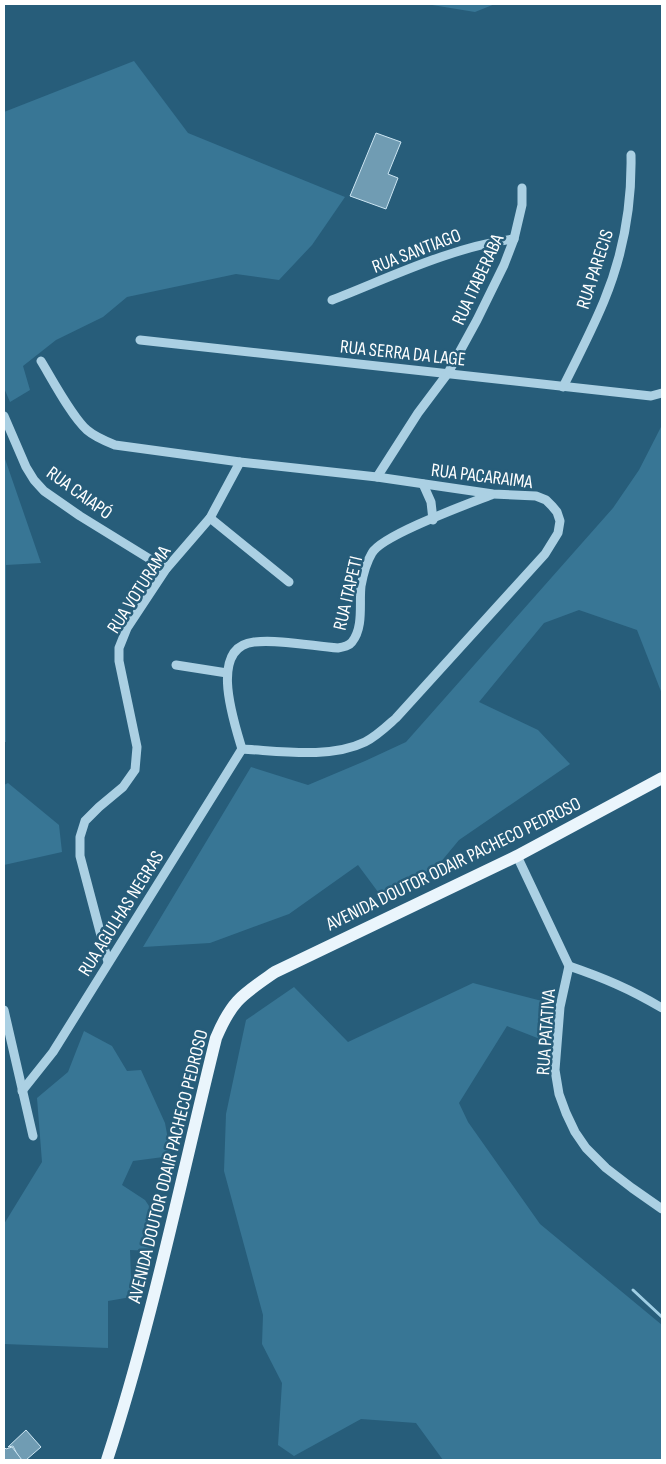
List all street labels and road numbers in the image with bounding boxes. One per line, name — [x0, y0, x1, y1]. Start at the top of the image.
street label: RUA SANTIAGO — [369, 224, 464, 279]
street label: RUA PARECIS — [572, 227, 619, 312]
street label: RUA ITABERABA — [447, 230, 510, 329]
street label: RUA SERRA DA LAGE — [339, 335, 467, 372]
street label: RUA PACARAIMA — [430, 459, 535, 494]
street label: RUA CAIAPÓ — [42, 462, 117, 525]
street label: RUA VOTURAMA — [102, 541, 177, 638]
street label: RUA ITAPETI — [329, 554, 368, 633]
street label: AVENIDA DOUTOR ODAIR PACHECO PEDROSO — [322, 792, 585, 937]
street label: RUA AGULHAS NEGRAS — [73, 847, 169, 981]
street label: RUA PATATIVA — [532, 988, 561, 1076]
street label: AVENIDA DOUTOR ODAIR PACHECO PEDROSO — [123, 1027, 214, 1306]

